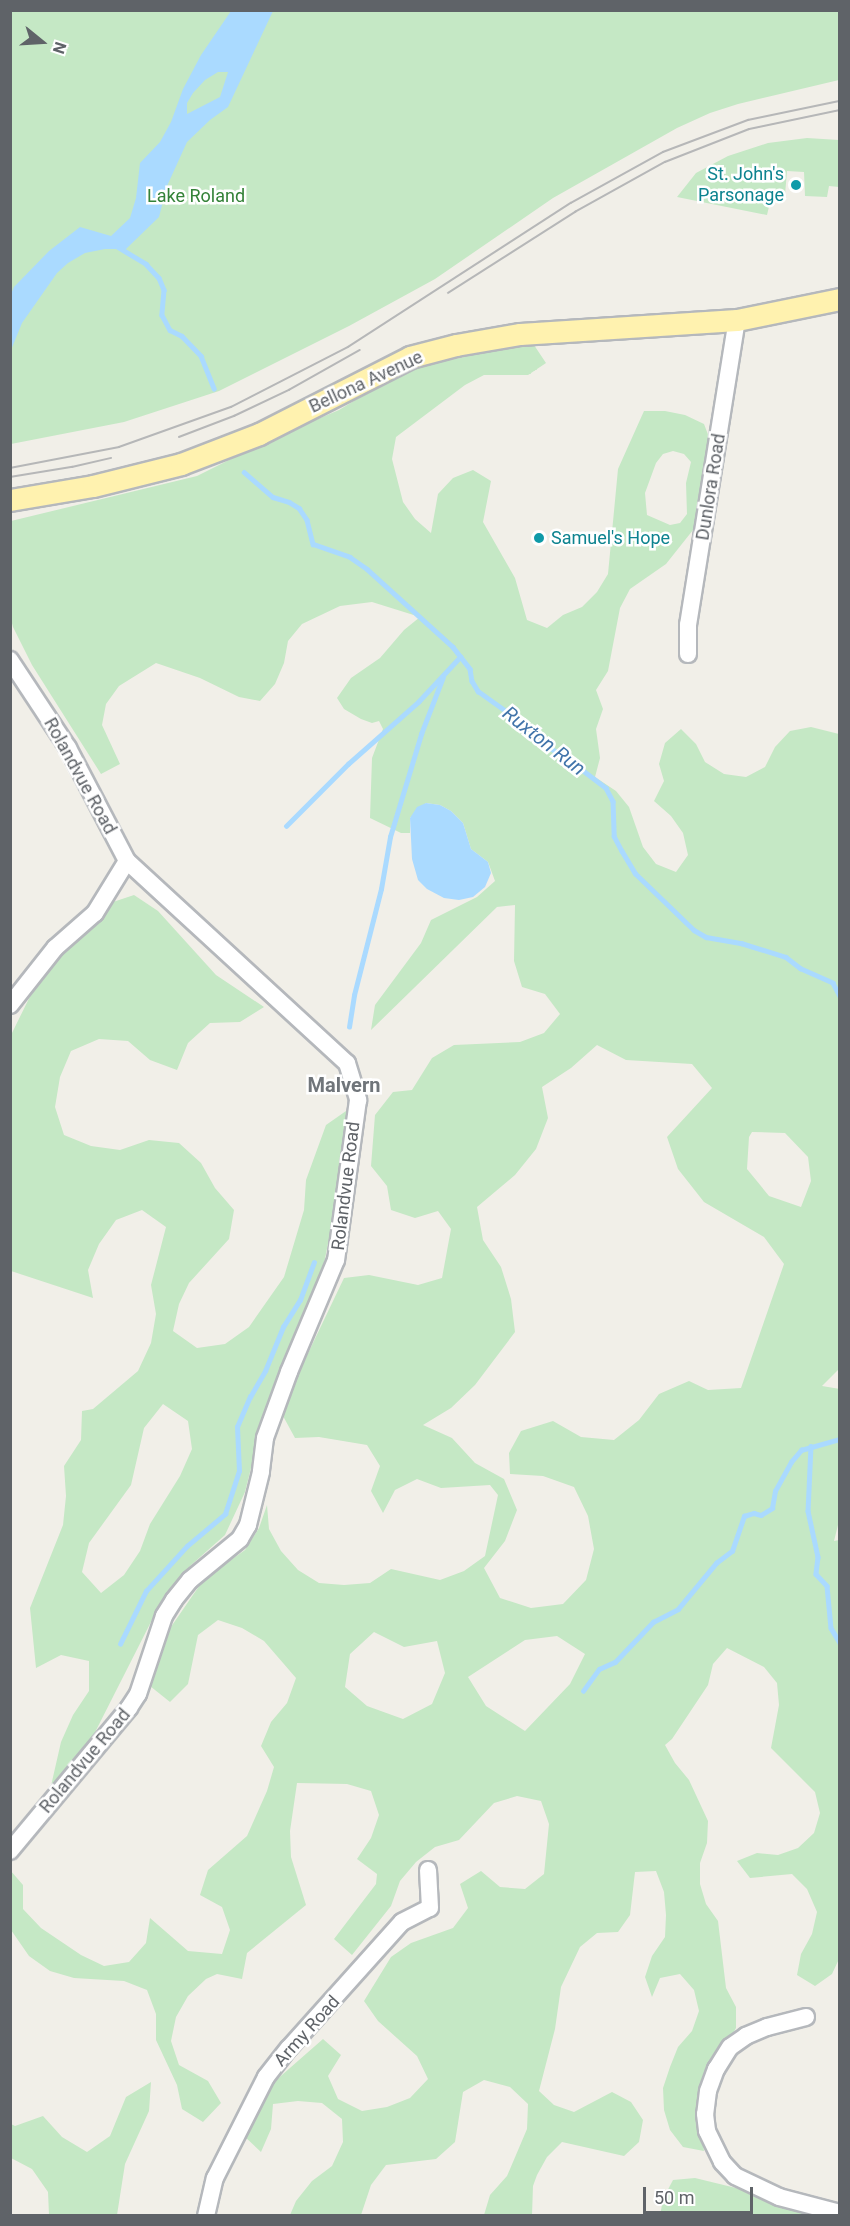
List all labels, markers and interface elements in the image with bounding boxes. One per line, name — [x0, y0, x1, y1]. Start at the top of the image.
north arrow — [12, 12, 72, 72]
text: N — [49, 39, 70, 56]
place label: St. John's Parsonage — [698, 164, 784, 207]
marker: St. John's Parsonage — [789, 178, 803, 192]
park label: Lake Roland — [147, 185, 245, 207]
street label: Bellona Avenue — [306, 346, 426, 418]
street label: Dunlora Road — [692, 432, 730, 542]
place label: Samuel's Hope — [551, 527, 670, 549]
marker: Samuel's Hope — [532, 531, 546, 545]
water label: Ruxton Run — [498, 701, 590, 781]
street label: Rolandvue Road — [39, 714, 121, 838]
district label: Malvern — [308, 1073, 380, 1097]
street label: Rolandvue Road — [327, 1120, 365, 1252]
street label: Rolandvue Road — [35, 1704, 135, 1818]
street label: Army Road — [270, 1991, 344, 2071]
scale bar — [646, 2175, 756, 2213]
text: 50 m — [654, 2187, 694, 2208]

